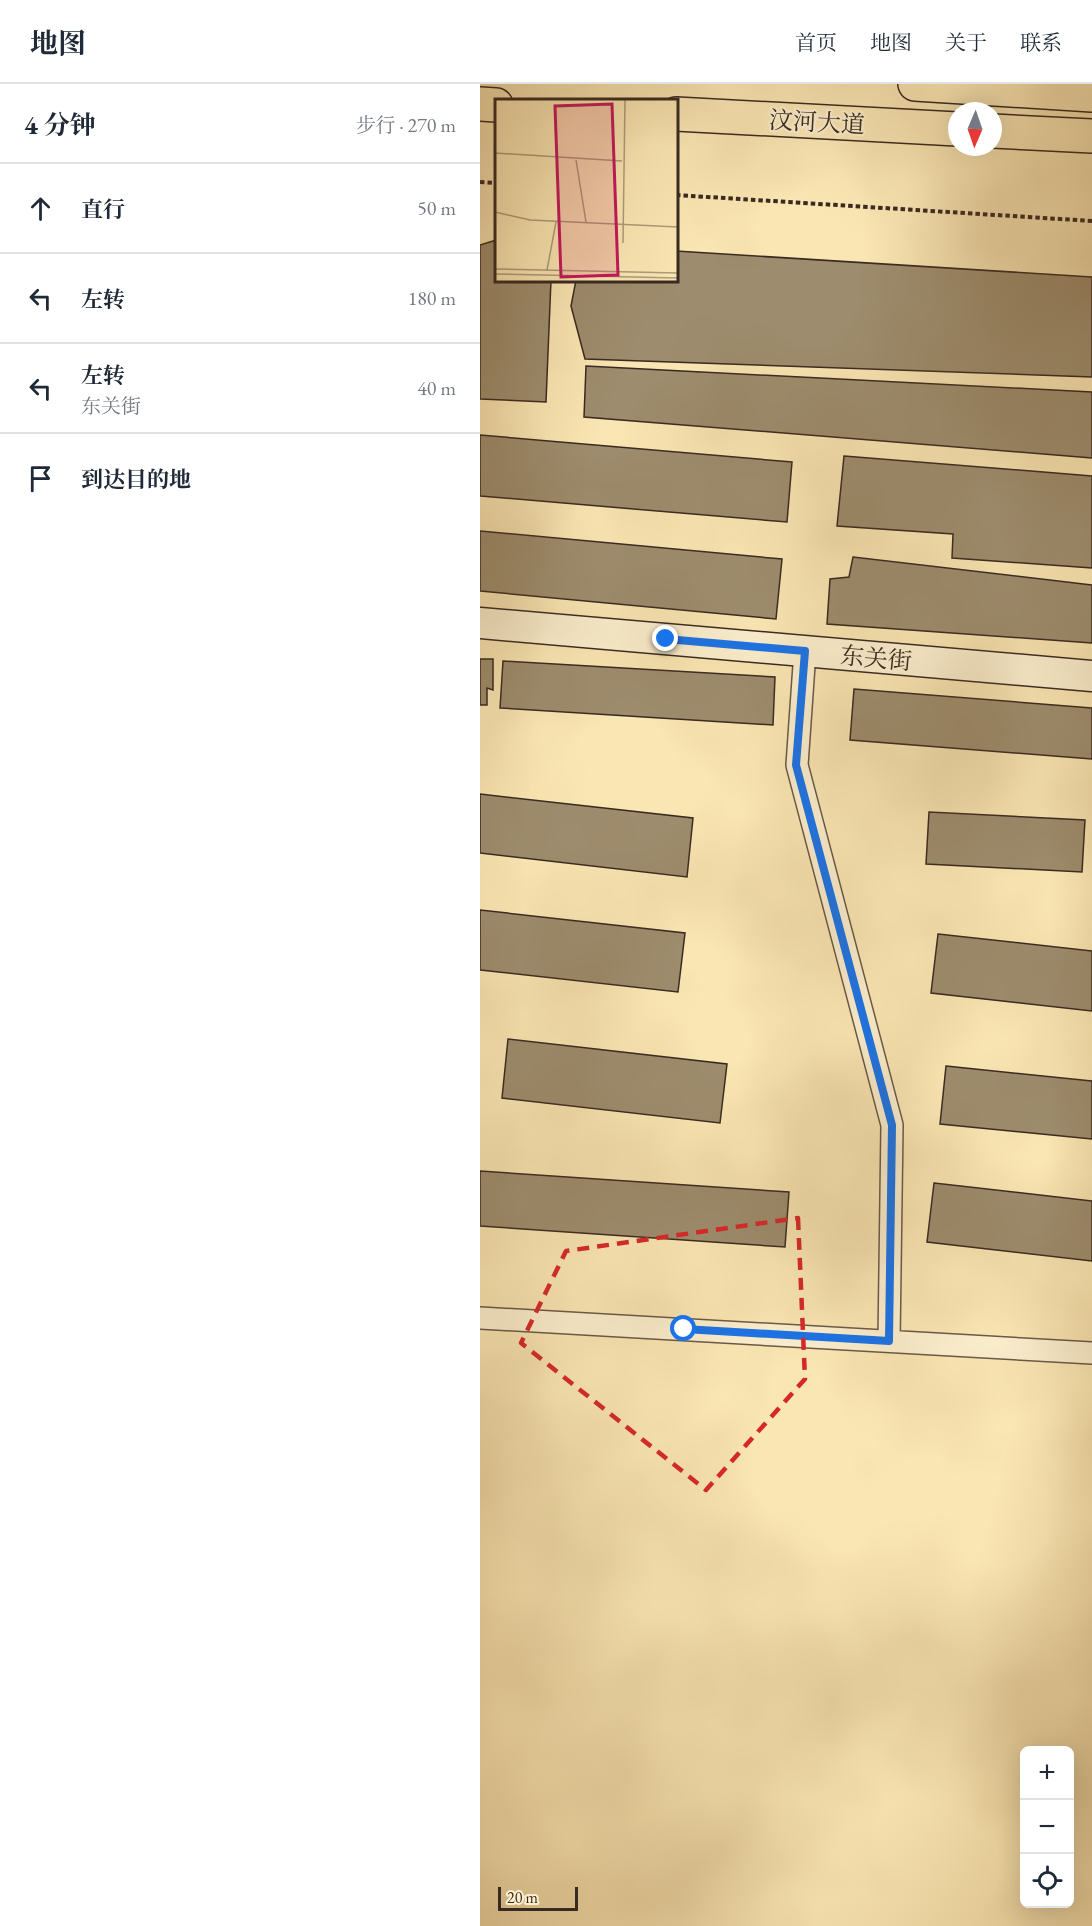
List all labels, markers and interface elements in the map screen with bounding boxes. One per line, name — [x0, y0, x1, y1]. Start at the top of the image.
text: 地图 — [30, 25, 86, 61]
text: 首页 — [795, 29, 837, 56]
text: 地图 — [870, 29, 912, 56]
text: 关于 — [945, 29, 987, 56]
text: 联系 — [1020, 29, 1062, 56]
inset map — [495, 99, 678, 282]
north arrow — [948, 102, 1002, 156]
street label: 汶河大道 — [768, 104, 866, 140]
text: 4 分钟 — [24, 108, 96, 142]
text: 步行 · 270 m — [356, 112, 456, 138]
icon: ahead — [24, 192, 57, 225]
text: 直行 — [81, 195, 125, 224]
text: 50 m — [417, 195, 456, 221]
icon: left — [24, 282, 57, 315]
text: 左转 — [81, 285, 125, 314]
text: 180 m — [408, 285, 456, 311]
text: 左转 — [81, 361, 125, 390]
icon: left — [24, 372, 57, 405]
text: 40 m — [417, 375, 456, 401]
text: 东关街 — [81, 393, 141, 419]
icon: arrive — [24, 462, 57, 495]
text: 到达目的地 — [81, 465, 191, 494]
route end — [652, 625, 678, 651]
street label: 东关街 — [839, 639, 913, 677]
route start — [670, 1315, 696, 1341]
map controls — [1020, 1746, 1074, 1908]
button: + — [1020, 1746, 1074, 1800]
button: − — [1020, 1800, 1074, 1854]
button: locate — [1020, 1854, 1074, 1908]
scale bar — [498, 1884, 578, 1912]
text: 20 m — [507, 1887, 538, 1908]

